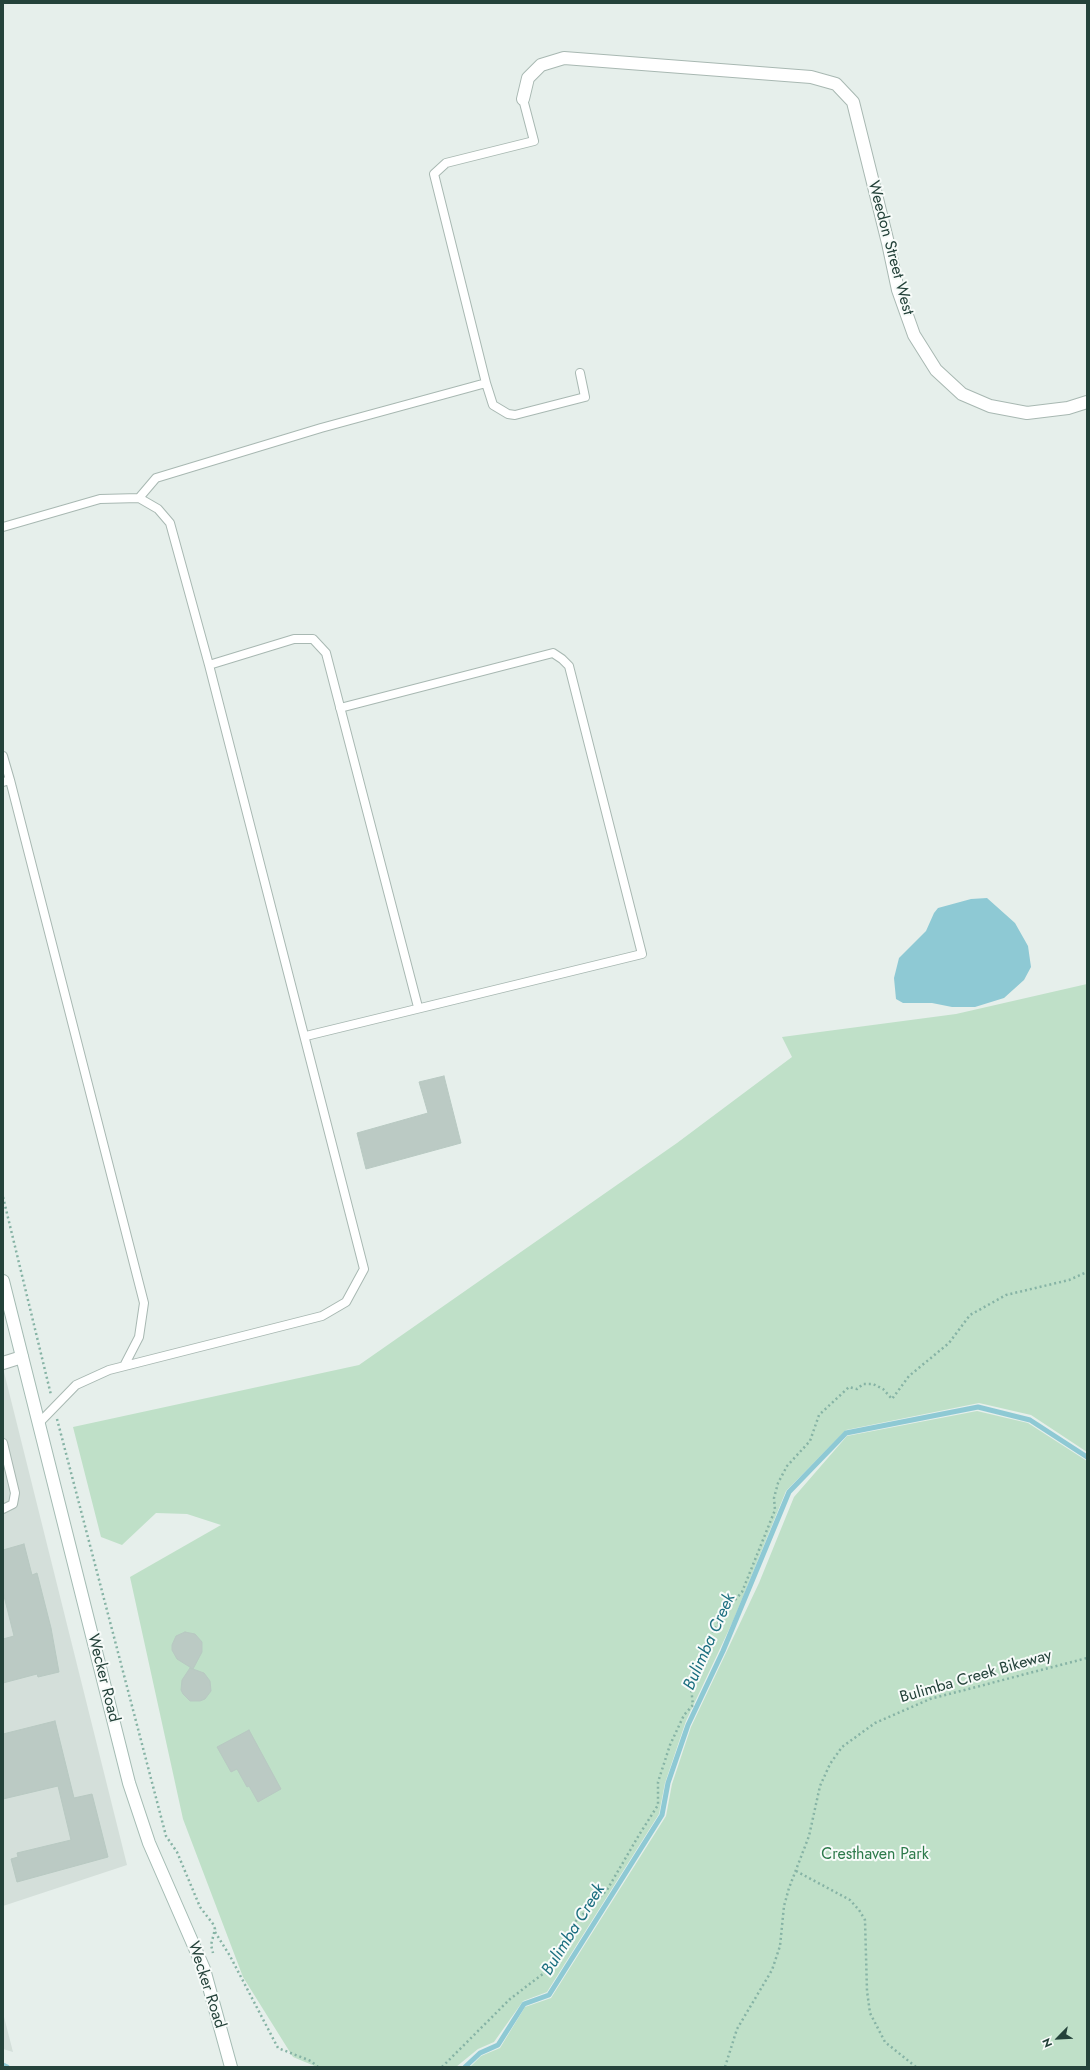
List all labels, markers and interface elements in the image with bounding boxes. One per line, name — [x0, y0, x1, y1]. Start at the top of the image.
street label: Weedon Street West — [863, 179, 917, 317]
water label: Bulimba Creek — [680, 1590, 740, 1694]
street label: Wecker Road — [83, 1632, 123, 1724]
street label: Bulimba Creek Bikeway — [898, 1646, 1054, 1708]
park label: Cresthaven Park — [821, 1845, 929, 1865]
water label: Bulimba Creek — [538, 1881, 610, 1979]
street label: Wecker Road — [183, 1939, 229, 2031]
north arrow — [1038, 2018, 1078, 2058]
text: N — [1038, 2036, 1056, 2050]

